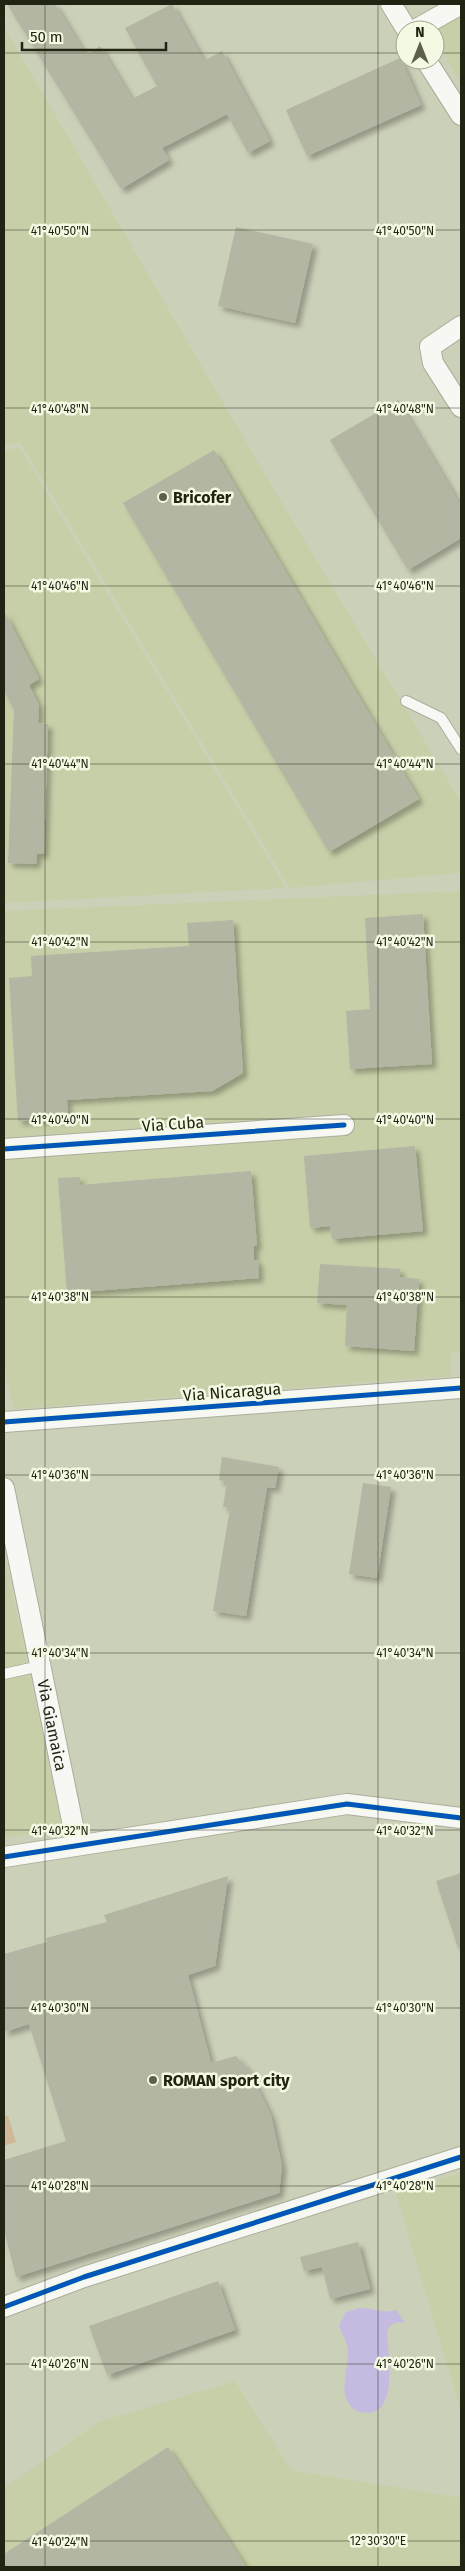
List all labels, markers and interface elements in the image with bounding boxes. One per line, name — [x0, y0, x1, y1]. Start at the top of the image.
scale bar — [22, 20, 166, 52]
north arrow — [395, 20, 445, 70]
text: N — [415, 24, 425, 41]
text: 50 m — [30, 28, 63, 46]
text: 41°40'50"N — [31, 224, 89, 238]
text: 41°40'50"N — [376, 224, 434, 238]
text: 41°40'48"N — [31, 402, 89, 416]
text: 41°40'48"N — [376, 402, 434, 416]
place label: Bricofer — [173, 488, 232, 507]
marker: Bricofer — [157, 491, 169, 503]
text: 41°40'46"N — [31, 579, 89, 593]
text: 41°40'46"N — [376, 579, 434, 593]
text: 41°40'44"N — [31, 757, 89, 771]
text: 41°40'44"N — [376, 757, 434, 771]
text: 41°40'42"N — [31, 935, 89, 949]
text: 41°40'42"N — [376, 935, 434, 949]
street label: Via Cuba — [141, 1112, 205, 1136]
text: 41°40'40"N — [31, 1113, 89, 1127]
text: 41°40'40"N — [376, 1113, 434, 1127]
text: 41°40'38"N — [31, 1290, 89, 1304]
text: 41°40'38"N — [376, 1290, 434, 1304]
street label: Via Nicaragua — [182, 1379, 282, 1405]
text: 41°40'36"N — [31, 1468, 89, 1482]
text: 41°40'36"N — [376, 1468, 434, 1482]
text: 41°40'34"N — [31, 1646, 89, 1660]
text: 41°40'34"N — [376, 1646, 434, 1660]
street label: Via Giamaica — [34, 1678, 71, 1773]
text: 41°40'32"N — [31, 1824, 89, 1838]
text: 41°40'32"N — [376, 1824, 434, 1838]
text: 41°40'30"N — [31, 2001, 89, 2015]
text: 41°40'30"N — [376, 2001, 434, 2015]
place label: ROMAN sport city — [163, 2071, 290, 2090]
marker: ROMAN sport city — [147, 2074, 159, 2086]
text: 41°40'28"N — [31, 2179, 89, 2193]
text: 41°40'28"N — [376, 2179, 434, 2193]
text: 41°40'26"N — [31, 2357, 89, 2371]
text: 41°40'26"N — [376, 2357, 434, 2371]
text: 12°30'30"E — [350, 2534, 406, 2548]
text: 41°40'24"N — [31, 2535, 89, 2549]

